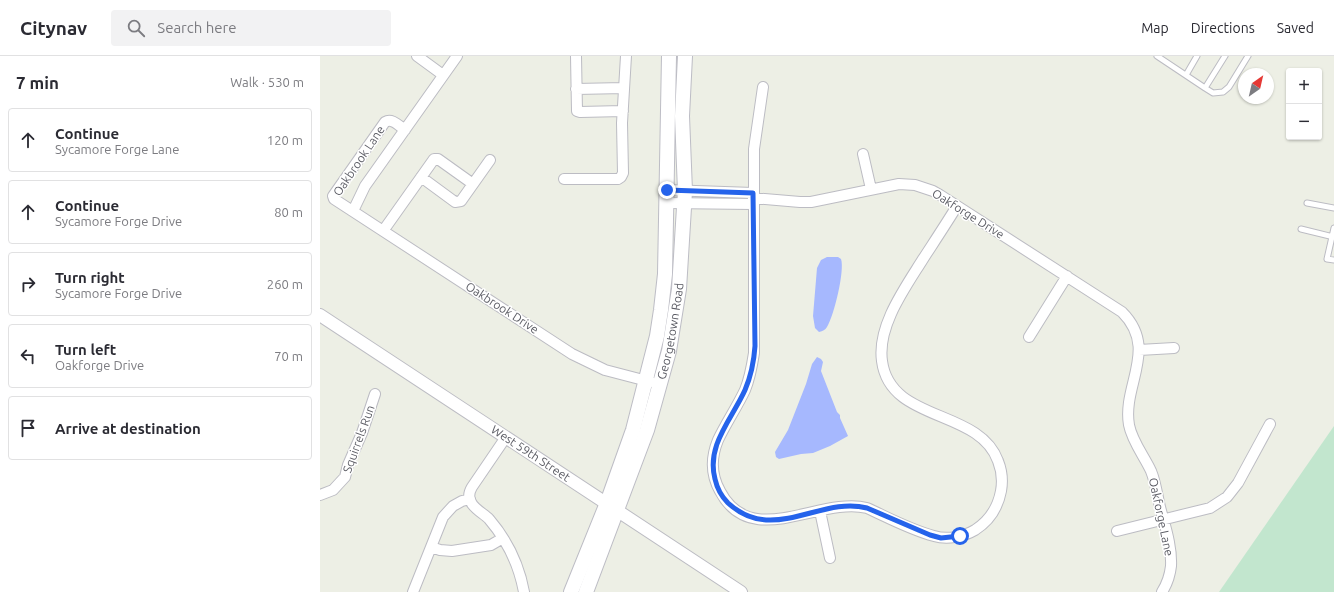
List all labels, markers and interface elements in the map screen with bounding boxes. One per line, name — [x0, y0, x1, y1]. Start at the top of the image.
search box — [111, 10, 391, 46]
text: Citynav — [20, 17, 87, 39]
icon: search — [125, 17, 147, 39]
text: Search here — [157, 19, 237, 36]
text: Map — [1141, 20, 1169, 36]
text: Directions — [1191, 20, 1255, 36]
text: Saved — [1277, 20, 1314, 36]
north arrow — [1238, 68, 1274, 104]
map controls — [1286, 68, 1322, 140]
button: + — [1286, 68, 1322, 104]
text: 7 min — [16, 73, 59, 92]
text: Walk · 530 m — [230, 75, 304, 89]
button: − — [1286, 104, 1322, 140]
street label: Oakbrook Lane — [330, 123, 387, 198]
text: Continue — [55, 125, 119, 142]
icon: ahead — [17, 129, 39, 151]
text: 120 m — [267, 133, 303, 147]
text: Sycamore Forge Lane — [55, 142, 179, 156]
route end — [658, 181, 676, 199]
street label: Oakforge Drive — [930, 186, 1007, 241]
text: Continue — [55, 197, 119, 214]
icon: ahead — [17, 201, 39, 223]
text: 80 m — [274, 205, 303, 219]
text: Sycamore Forge Drive — [55, 214, 182, 228]
text: Turn right — [55, 269, 125, 286]
icon: right — [17, 273, 39, 295]
text: 260 m — [267, 277, 303, 291]
street label: Oakbrook Drive — [463, 279, 541, 336]
street label: Georgetown Road — [654, 282, 685, 381]
text: Sycamore Forge Drive — [55, 286, 182, 300]
text: Turn left — [55, 341, 116, 358]
icon: left — [17, 345, 39, 367]
text: 70 m — [274, 349, 303, 363]
text: Oakforge Drive — [55, 358, 144, 372]
street label: Squirrels Run — [340, 403, 377, 474]
icon: arrive — [17, 417, 39, 439]
text: Arrive at destination — [55, 420, 201, 437]
street label: West 59th Street — [489, 422, 573, 484]
street label: Oakforge Lane — [1147, 477, 1176, 557]
route start — [951, 527, 969, 545]

